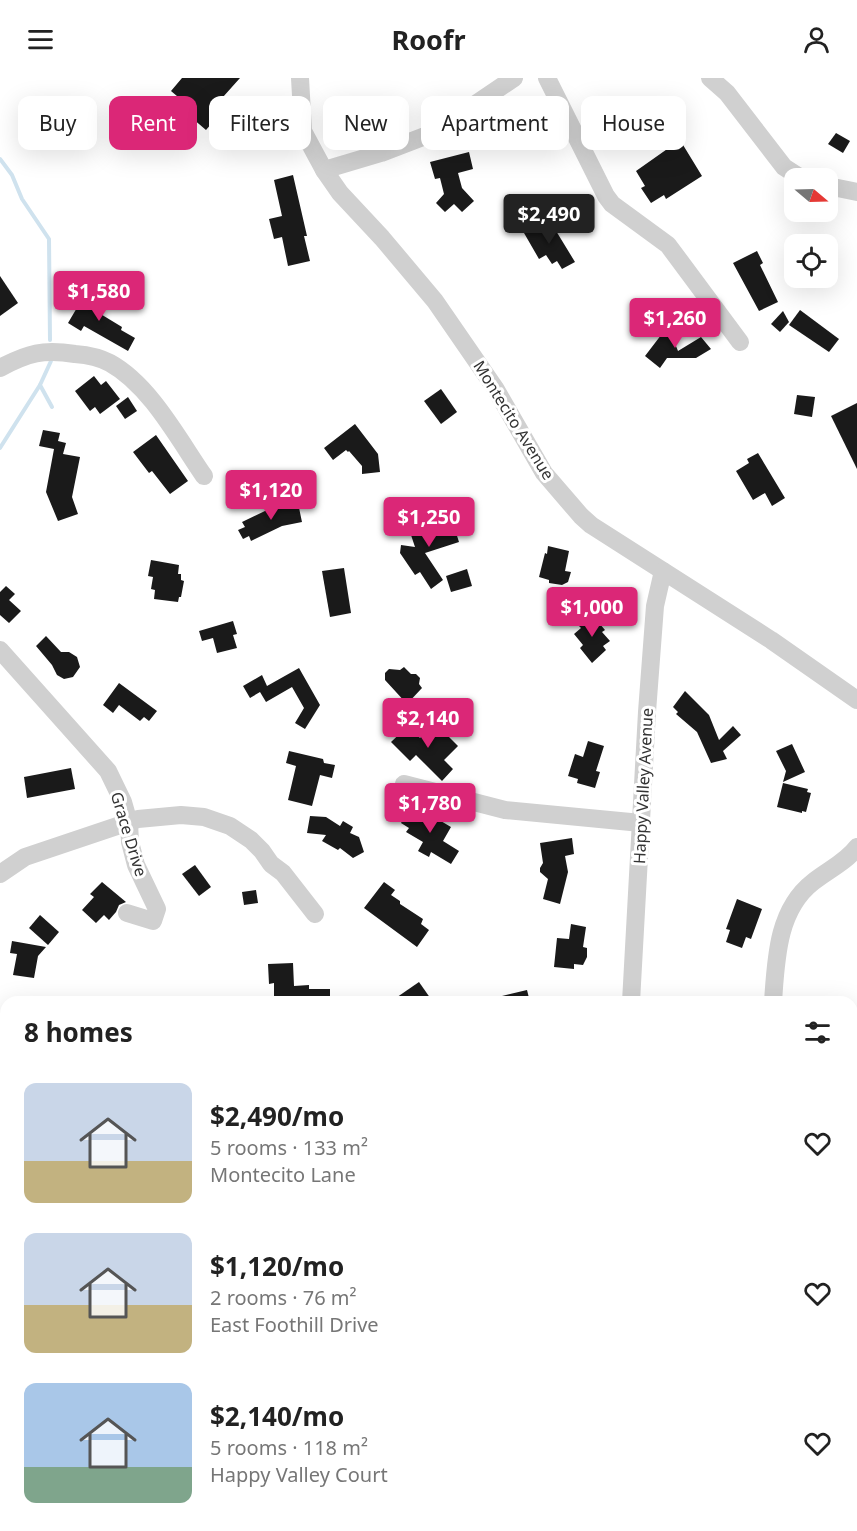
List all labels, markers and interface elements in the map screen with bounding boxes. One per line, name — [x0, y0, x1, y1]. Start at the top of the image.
text: Roofr — [392, 21, 465, 58]
icon: menu — [24, 23, 57, 56]
icon: person — [800, 23, 833, 56]
chip: Buy — [18, 96, 97, 150]
chip: Rent — [109, 96, 197, 150]
chip: Filters — [209, 96, 311, 150]
chip: New — [323, 96, 409, 150]
chip: Apartment — [421, 96, 569, 150]
chip: House — [581, 96, 686, 150]
north arrow — [784, 168, 838, 222]
map controls — [784, 168, 838, 288]
pin: $2,490 — [500, 194, 598, 245]
text: $2,490 — [518, 200, 580, 227]
button: locate — [784, 234, 838, 288]
pin: $1,580 — [50, 271, 148, 322]
text: $1,580 — [68, 277, 130, 304]
pin: $1,260 — [626, 298, 724, 349]
text: $1,260 — [644, 304, 706, 331]
street label: Montecito Avenue — [469, 356, 559, 484]
pin: $1,120 — [222, 470, 320, 521]
text: $1,120 — [240, 476, 302, 503]
pin: $1,250 — [380, 497, 478, 548]
text: $1,250 — [398, 503, 460, 530]
pin: $1,000 — [543, 587, 641, 638]
text: $1,000 — [561, 593, 623, 620]
pin: $2,140 — [379, 698, 477, 749]
text: $2,140 — [397, 704, 459, 731]
street label: Happy Valley Avenue — [628, 707, 658, 865]
pin: $1,780 — [381, 783, 479, 834]
street label: Grace Drive — [106, 789, 152, 879]
text: $1,780 — [399, 789, 461, 816]
text: 8 homes — [24, 1014, 133, 1050]
icon: filters — [801, 1016, 834, 1049]
text: $2,490/mo — [210, 1098, 344, 1134]
icon: home — [72, 1107, 144, 1179]
icon: heart — [801, 1127, 834, 1160]
text: 5 rooms · 133 m² — [210, 1134, 368, 1161]
text: Montecito Lane — [210, 1161, 356, 1188]
text: $1,120/mo — [210, 1248, 344, 1284]
icon: home — [72, 1257, 144, 1329]
icon: heart — [801, 1277, 834, 1310]
text: 2 rooms · 76 m² — [210, 1284, 357, 1311]
text: East Foothill Drive — [210, 1311, 379, 1338]
text: $2,140/mo — [210, 1398, 344, 1434]
icon: home — [72, 1407, 144, 1479]
icon: heart — [801, 1427, 834, 1460]
text: 5 rooms · 118 m² — [210, 1434, 368, 1461]
text: Happy Valley Court — [210, 1461, 388, 1488]

